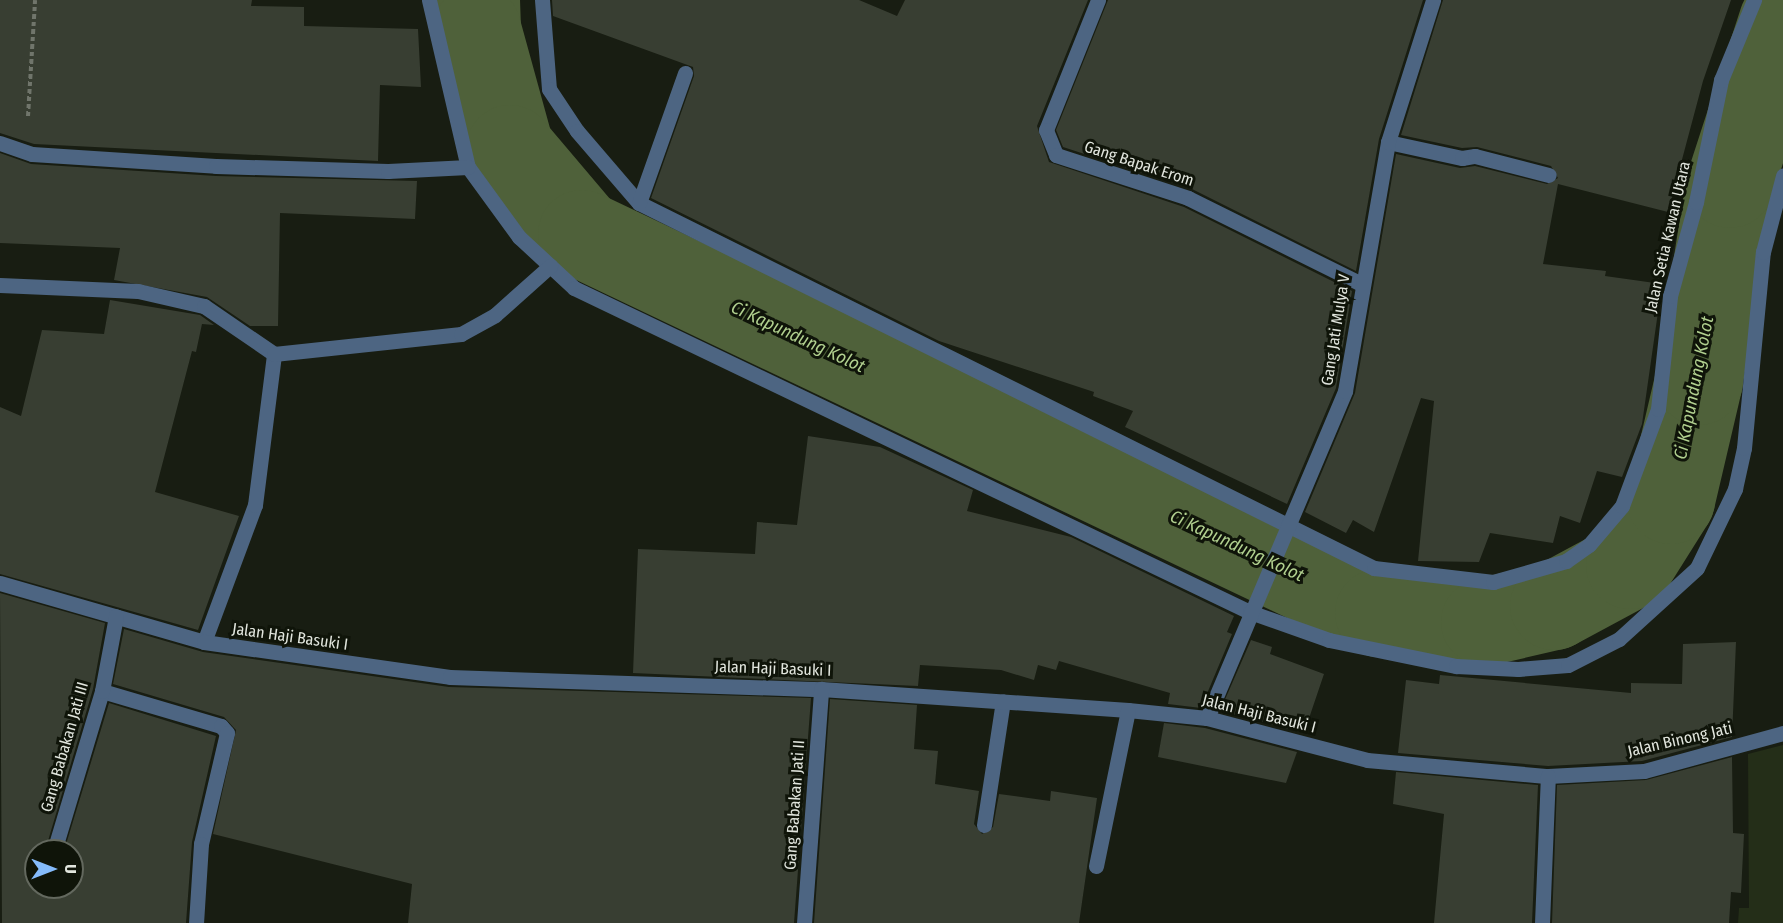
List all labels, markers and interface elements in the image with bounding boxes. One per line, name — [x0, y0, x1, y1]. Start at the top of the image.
street label: Gang Bapak Erom — [1082, 137, 1196, 191]
street label: Jalan Setia Kawan Utara — [1641, 160, 1695, 314]
street label: Gang Jati Mulya V — [1318, 273, 1354, 387]
water label: Ci Kapundung Kolot — [728, 297, 868, 377]
water label: Ci Kapundung Kolot — [1670, 315, 1718, 461]
water label: Ci Kapundung Kolot — [1167, 506, 1307, 586]
street label: Jalan Haji Basuki I — [231, 619, 349, 655]
street label: Jalan Haji Basuki I — [714, 657, 832, 681]
street label: Gang Babakan Jati III — [37, 680, 93, 814]
street label: Jalan Haji Basuki I — [1200, 691, 1318, 737]
street label: Jalan Binong Jati — [1626, 719, 1734, 761]
street label: Gang Babakan Jati II — [781, 739, 809, 871]
north arrow — [24, 839, 84, 899]
text: U — [61, 864, 80, 874]

